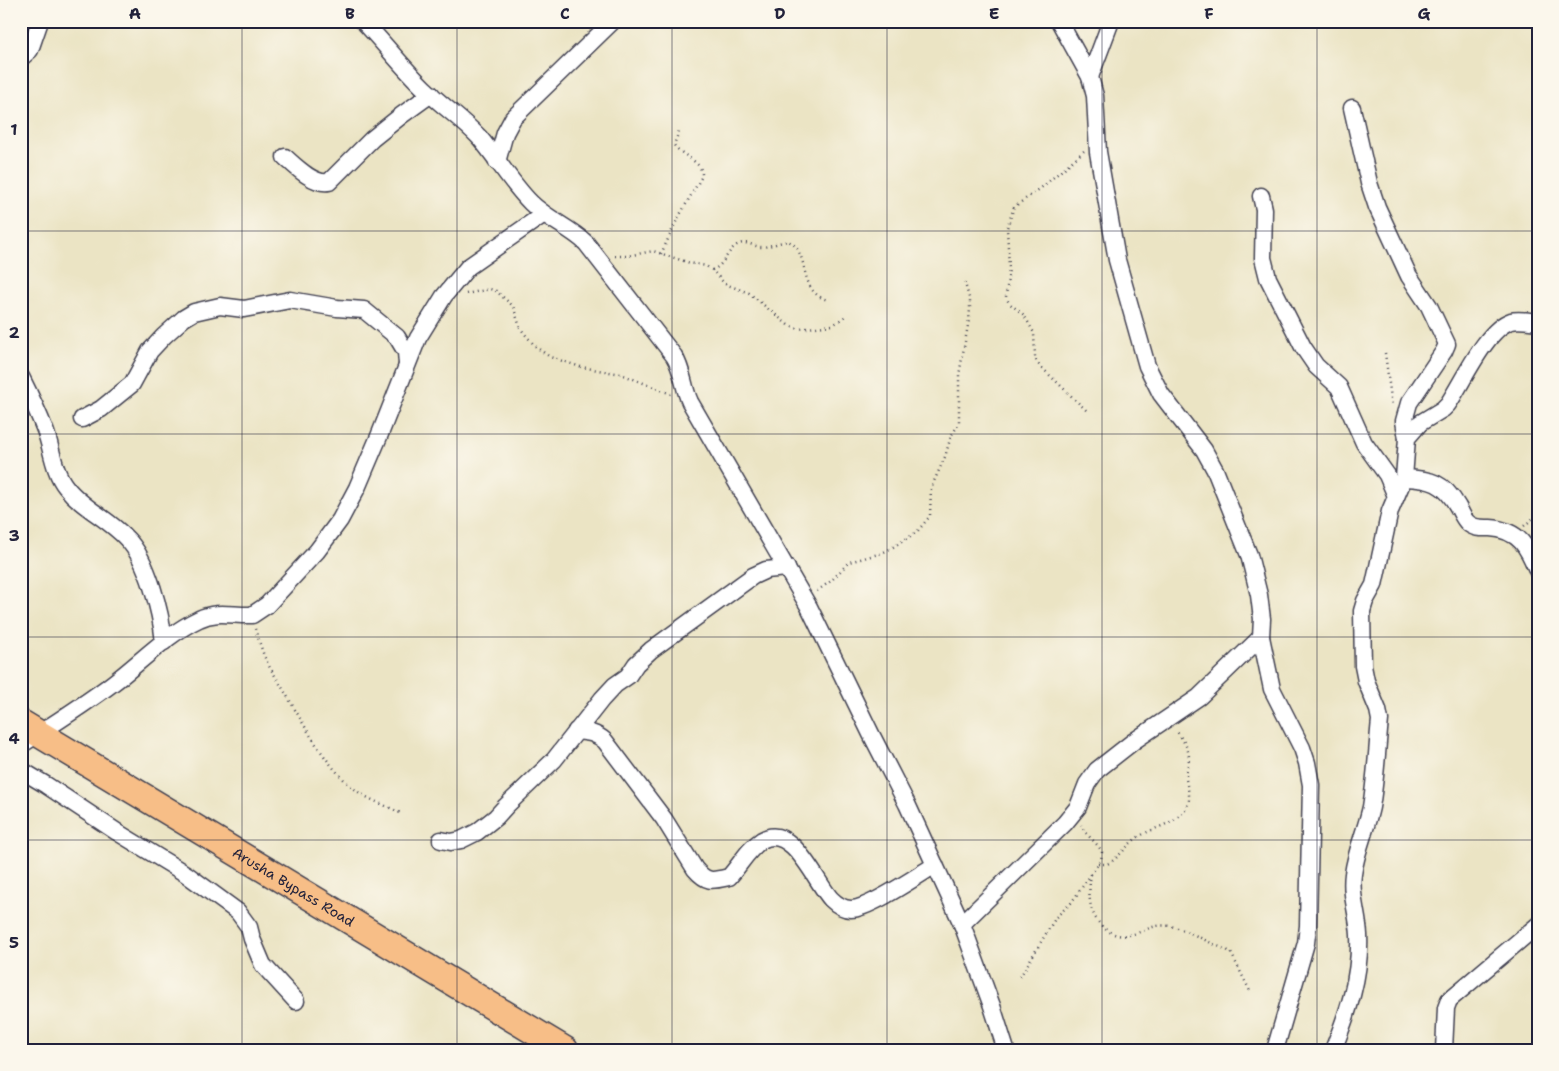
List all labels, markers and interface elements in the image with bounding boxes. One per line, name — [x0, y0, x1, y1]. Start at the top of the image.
text: A — [129, 3, 141, 24]
text: B — [345, 3, 355, 24]
text: C — [560, 3, 570, 24]
text: D — [774, 3, 786, 24]
text: E — [989, 3, 999, 24]
text: F — [1204, 3, 1214, 24]
text: G — [1418, 3, 1431, 24]
text: 1 — [10, 119, 18, 140]
text: 2 — [8, 322, 20, 343]
text: 3 — [8, 525, 20, 546]
text: 4 — [8, 728, 20, 749]
street label: Arusha Bypass Road — [229, 843, 358, 931]
text: 5 — [9, 932, 19, 953]

